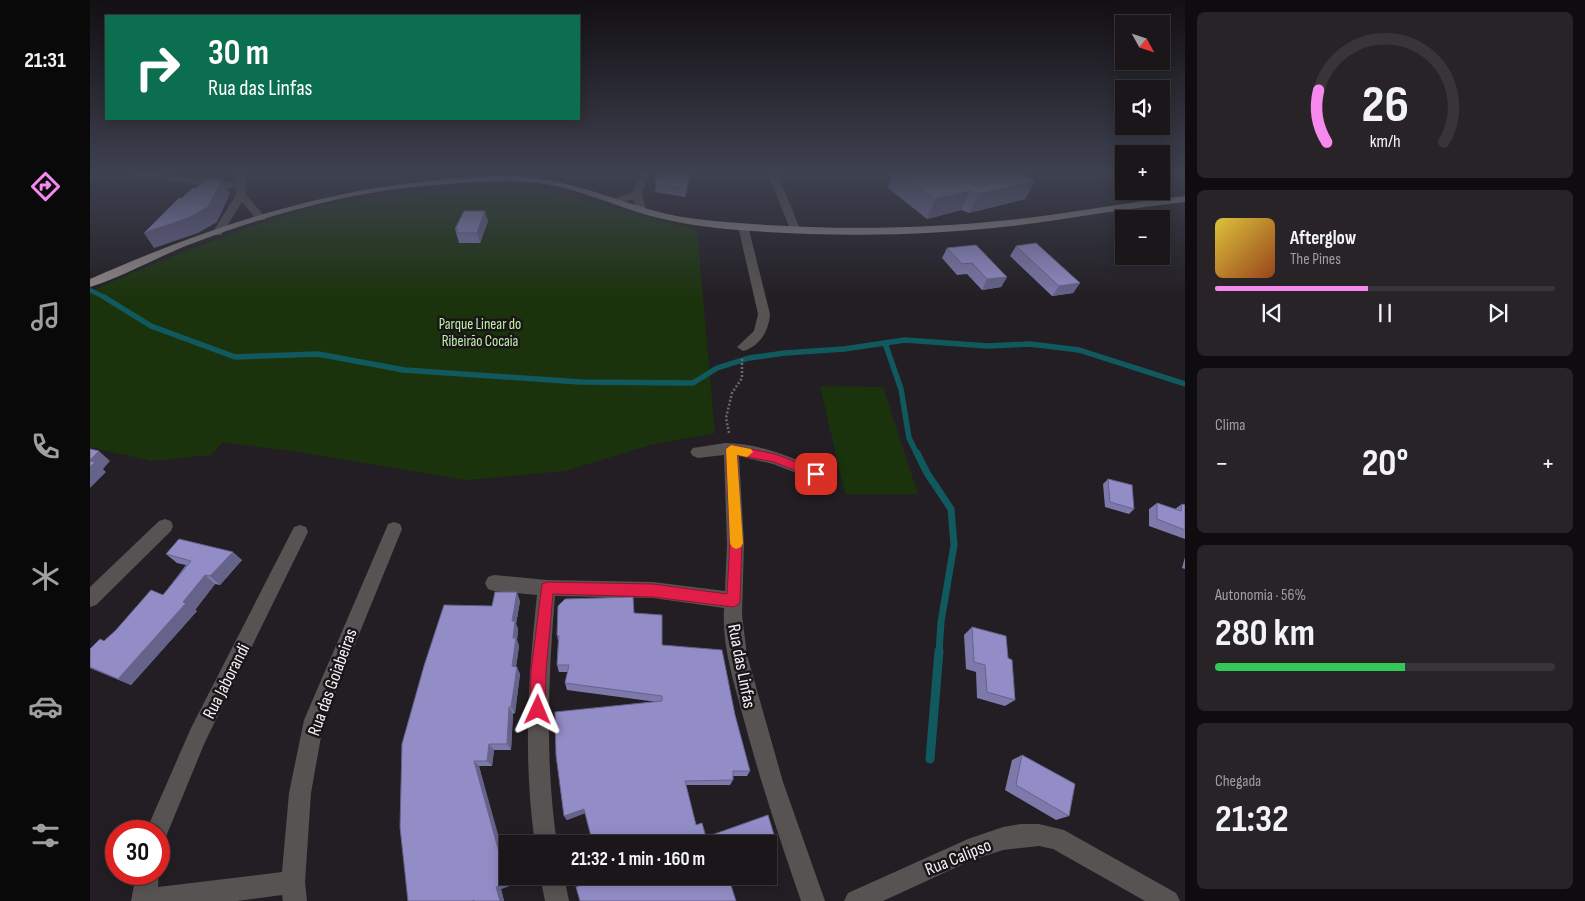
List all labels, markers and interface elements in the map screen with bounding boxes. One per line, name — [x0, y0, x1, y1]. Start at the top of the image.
north arrow — [1115, 15, 1170, 70]
map controls — [1115, 15, 1170, 265]
text: 30 m — [208, 32, 269, 75]
icon: right — [125, 35, 190, 100]
text: 21:31 — [24, 47, 66, 74]
text: 26 — [1361, 74, 1409, 137]
text: Rua das Linfas — [208, 75, 313, 102]
button: sound — [1115, 80, 1170, 135]
text: km/h — [1370, 131, 1400, 152]
button: + — [1115, 145, 1170, 200]
icon: directions — [28, 169, 63, 204]
button: − — [1115, 210, 1170, 265]
text: Afterglow — [1290, 227, 1356, 250]
text: The Pines — [1290, 250, 1341, 269]
icon: music — [28, 299, 63, 334]
icon: previous — [1258, 299, 1286, 327]
icon: pause — [1371, 299, 1399, 327]
icon: next — [1484, 299, 1512, 327]
park label: Parque Linear do Ribeirão Cocaia — [439, 315, 521, 351]
text: Clima — [1215, 416, 1245, 435]
icon: phone — [28, 429, 63, 464]
text: 20° — [1362, 441, 1408, 486]
text: − — [1215, 447, 1229, 480]
text: + — [1541, 447, 1555, 480]
pin — [795, 453, 837, 495]
icon: arrive — [802, 460, 830, 488]
icon: climate — [28, 559, 63, 594]
text: Autonomia · 56% — [1215, 586, 1306, 605]
text: 280 km — [1215, 611, 1315, 656]
street label: Rua das Linfas — [723, 622, 760, 710]
street label: Rua das Goiabeiras — [303, 626, 362, 739]
street label: Rua Jaborandi — [199, 640, 254, 722]
position arrow — [511, 683, 563, 735]
icon: car — [28, 689, 63, 724]
text: Chegada — [1215, 772, 1261, 791]
text: 21:32 — [1215, 797, 1289, 842]
icon: filters — [28, 818, 63, 853]
speed limit sign: 30 — [105, 820, 170, 885]
street label: Rua Calipso — [922, 835, 994, 880]
text: 21:32 · 1 min · 160 m — [571, 848, 705, 871]

